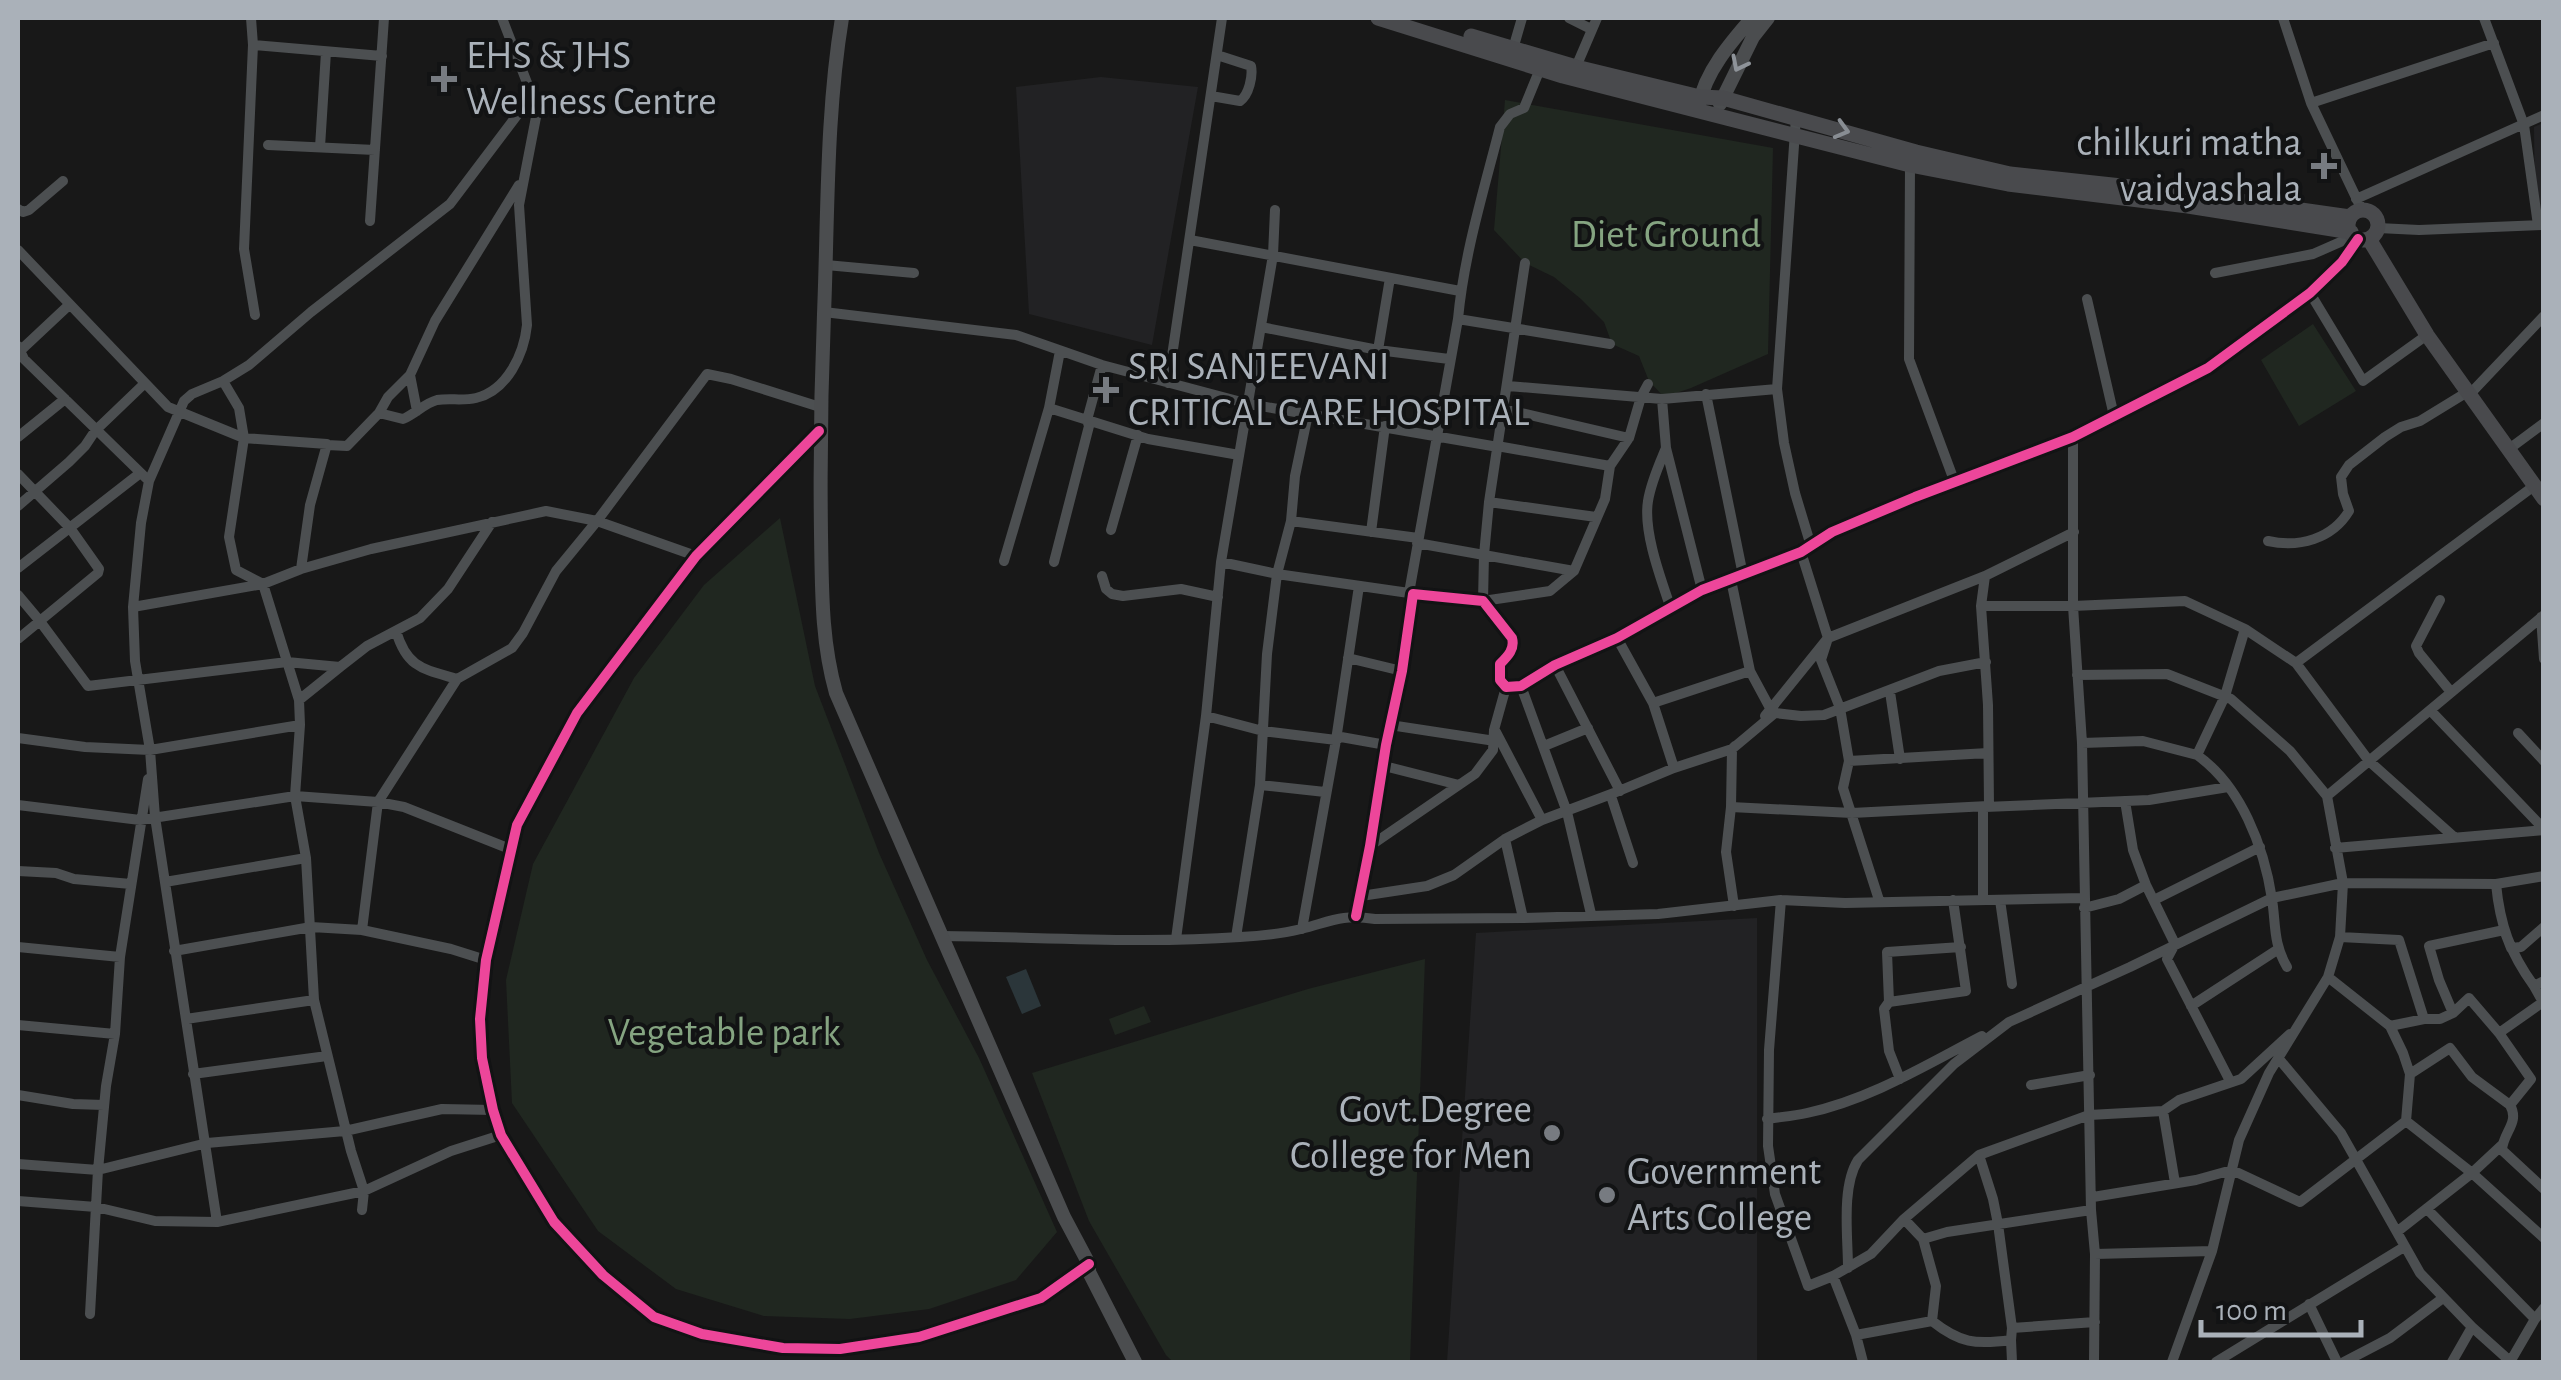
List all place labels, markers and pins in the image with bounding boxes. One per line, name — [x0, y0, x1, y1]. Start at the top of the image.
place label: EHS & JHS Wellness Centre — [466, 36, 717, 122]
marker: EHS & JHS Wellness Centre — [431, 66, 457, 92]
place label: chilkuri matha vaidyashala — [2076, 123, 2302, 209]
marker: chilkuri matha vaidyashala — [2311, 153, 2337, 179]
place label: SRI SANJEEVANI CRITICAL CARE HOSPITAL — [1128, 347, 1529, 433]
marker: SRI SANJEEVANI CRITICAL CARE HOSPITAL — [1093, 377, 1119, 403]
place label: Govt.Degree College for Men — [1290, 1090, 1532, 1176]
marker: Govt.Degree College for Men — [1541, 1122, 1563, 1144]
place label: Government Arts College — [1627, 1152, 1821, 1238]
marker: Government Arts College — [1596, 1184, 1618, 1206]

